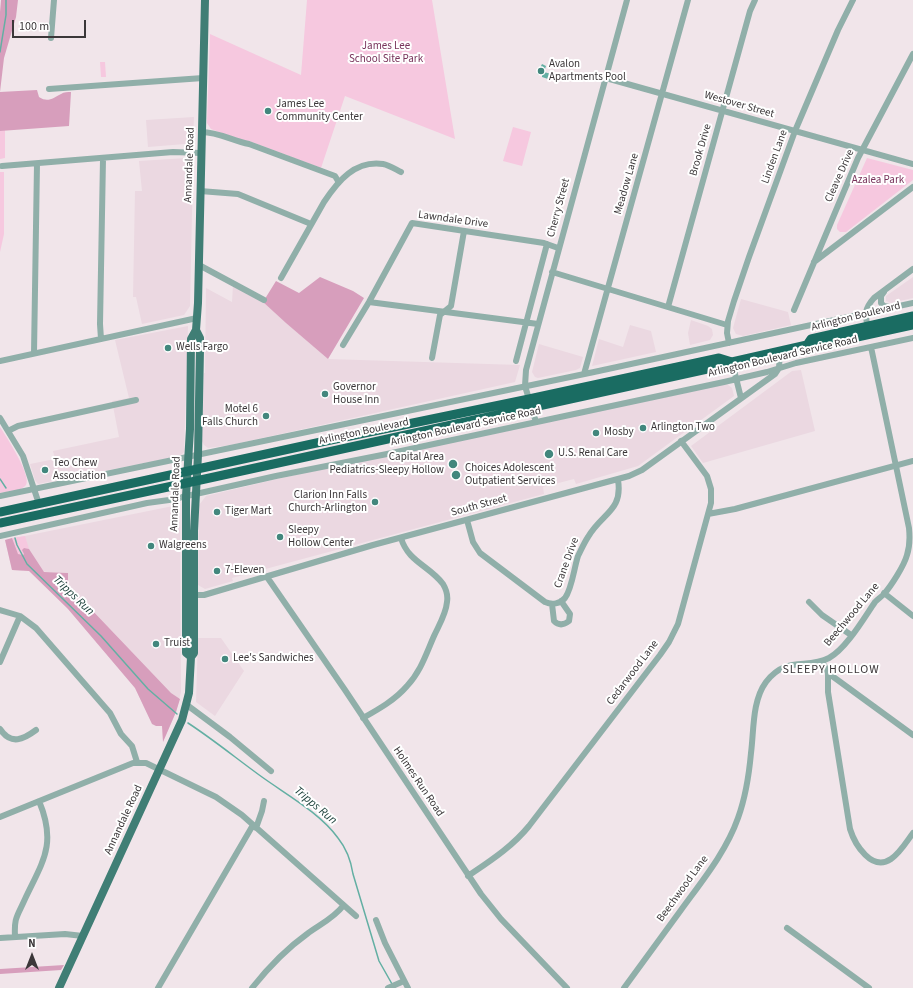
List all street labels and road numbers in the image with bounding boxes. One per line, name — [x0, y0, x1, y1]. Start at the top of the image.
street label: Westover Street — [703, 89, 775, 121]
street label: Brook Drive — [687, 122, 715, 178]
street label: Annandale Road — [182, 127, 198, 203]
street label: Linden Lane — [759, 128, 791, 186]
street label: Cleave Drive — [822, 147, 858, 205]
street label: Meadow Lane — [612, 152, 642, 216]
street label: Cherry Street — [545, 177, 573, 239]
street label: Lawndale Drive — [417, 209, 489, 231]
street label: Arlington Boulevard — [810, 300, 902, 334]
street label: Arlington Boulevard Service Road — [707, 333, 859, 381]
street label: Arlington Boulevard Service Road — [390, 405, 542, 449]
street label: Arlington Boulevard — [318, 416, 410, 448]
street label: Annandale Road — [168, 456, 184, 532]
street label: South Street — [450, 492, 508, 520]
street label: Crane Drive — [552, 536, 582, 590]
street label: Beechwood Lane — [822, 581, 882, 649]
street label: Cedarwood Lane — [604, 638, 662, 708]
street label: Holmes Run Road — [390, 745, 446, 819]
street label: Annandale Road — [102, 783, 146, 857]
street label: Beechwood Lane — [654, 853, 712, 925]

